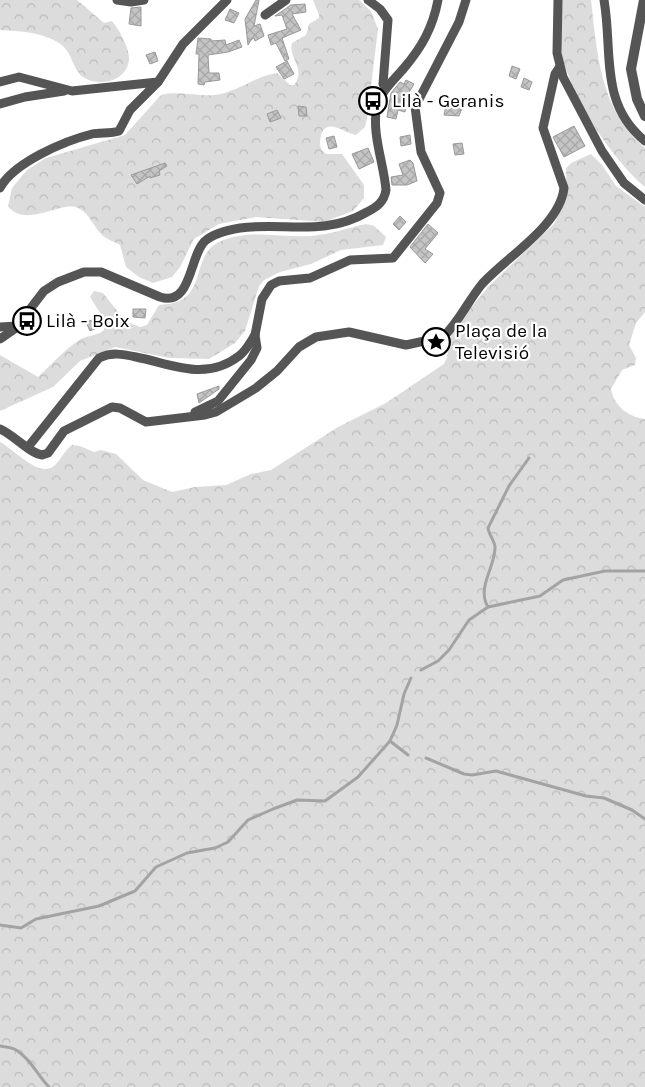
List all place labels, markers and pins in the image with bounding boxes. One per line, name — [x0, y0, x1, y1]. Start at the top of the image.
bus stop icon: Lilà - Geranis — [358, 86, 388, 116]
place label: Lilà - Geranis — [392, 90, 504, 112]
bus stop icon: Lilà - Boix — [12, 306, 42, 336]
place label: Lilà - Boix — [46, 310, 130, 332]
place label: Plaça de la Televisió — [455, 320, 547, 364]
place icon: Plaça de la Televisió — [421, 327, 451, 357]

